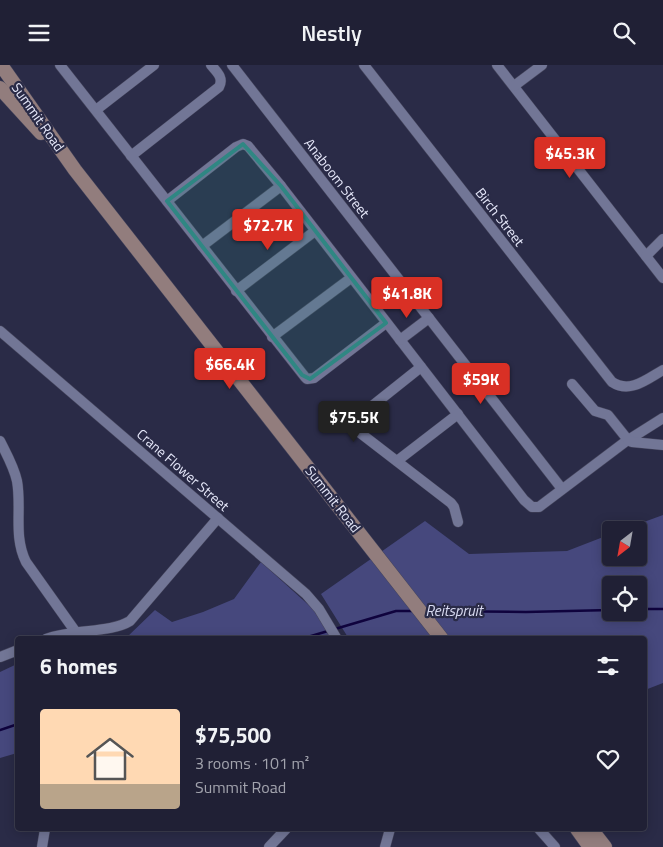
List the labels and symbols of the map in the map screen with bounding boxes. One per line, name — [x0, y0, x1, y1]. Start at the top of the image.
street label: Summit Road — [7, 78, 70, 155]
street label: Anaboom Street — [300, 133, 375, 222]
pin: $45.3K — [529, 137, 611, 179]
street label: Birch Street — [471, 183, 530, 250]
pin: $72.7K — [227, 209, 309, 251]
pin: $41.8K — [366, 277, 448, 319]
pin: $66.4K — [189, 347, 271, 390]
pin: $59K — [451, 363, 511, 405]
pin: $75.5K — [313, 401, 395, 443]
street label: Crane Flower Street — [132, 423, 234, 516]
street label: Summit Road — [301, 461, 366, 537]
north arrow — [602, 521, 648, 566]
water label: Reitspruit — [425, 599, 485, 622]

